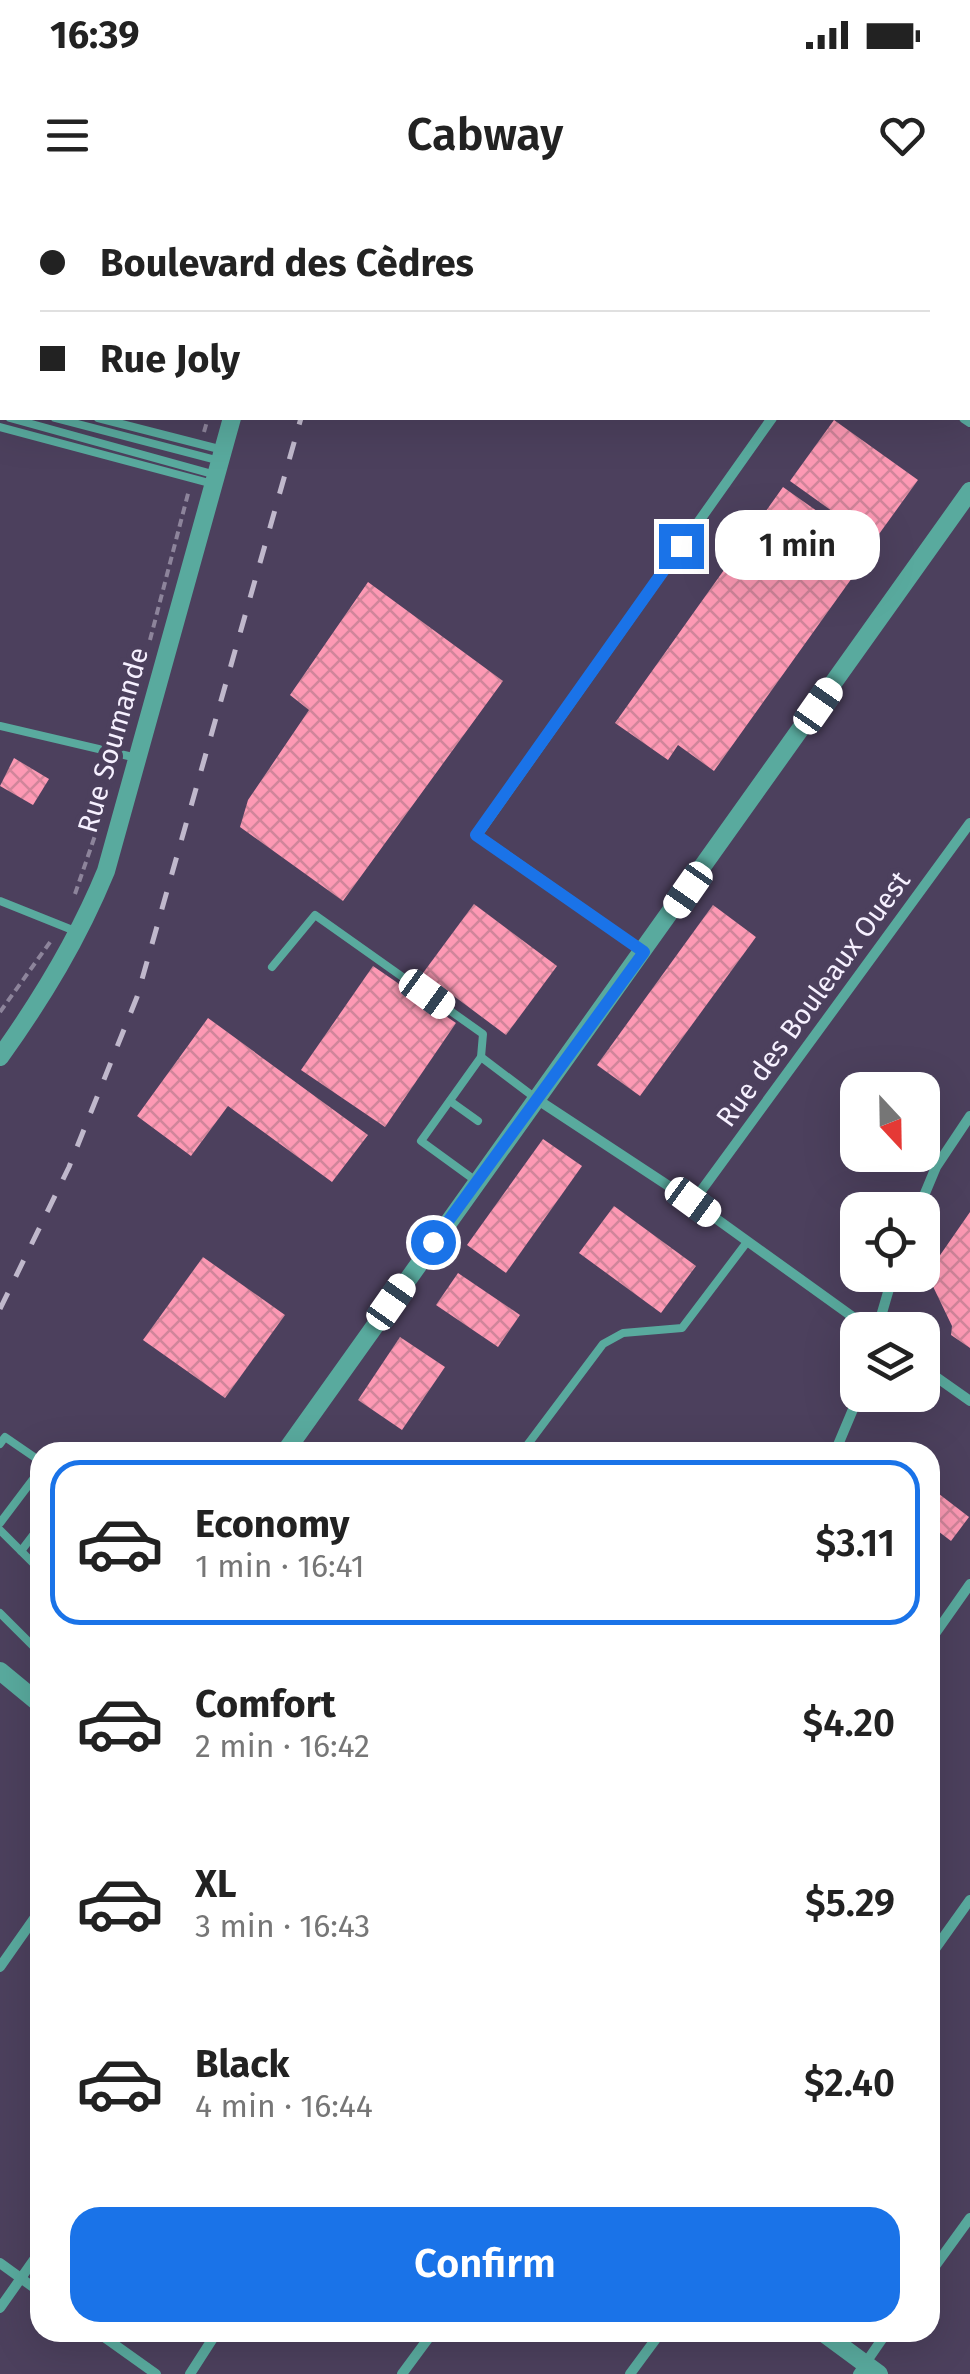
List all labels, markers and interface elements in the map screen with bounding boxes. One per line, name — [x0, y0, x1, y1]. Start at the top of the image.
text: 16:39 — [50, 12, 139, 58]
icon: menu — [40, 108, 95, 163]
text: Cabway — [407, 108, 563, 162]
icon: heart — [875, 108, 930, 163]
text: Boulevard des Cèdres — [100, 240, 474, 286]
text: Rue Joly — [100, 336, 240, 382]
callout: 1 min — [716, 511, 881, 581]
route end — [659, 524, 704, 569]
text: 1 min — [759, 526, 836, 564]
street label: Rue Soumande — [71, 643, 155, 837]
car — [789, 673, 847, 739]
car — [659, 857, 717, 923]
street label: Rue des Bouleaux Ouest — [709, 864, 917, 1133]
car — [394, 964, 460, 1024]
north arrow — [840, 1072, 940, 1172]
map controls — [840, 1072, 940, 1412]
car — [660, 1172, 726, 1232]
button: locate — [840, 1192, 940, 1292]
route start — [411, 1220, 456, 1265]
car — [362, 1269, 420, 1335]
button: layers — [840, 1312, 940, 1412]
icon: car — [75, 1498, 165, 1588]
text: Economy — [195, 1501, 350, 1547]
text: $3.11 — [815, 1520, 895, 1566]
text: 1 min · 16:41 — [195, 1547, 365, 1585]
icon: car — [75, 1678, 165, 1768]
text: Comfort — [195, 1681, 336, 1727]
text: $4.20 — [803, 1700, 895, 1746]
text: 2 min · 16:42 — [195, 1727, 370, 1765]
icon: car — [75, 1858, 165, 1948]
text: XL — [195, 1861, 237, 1907]
text: $5.29 — [805, 1880, 895, 1926]
text: 3 min · 16:43 — [195, 1907, 370, 1945]
icon: car — [75, 2038, 165, 2128]
text: Black — [195, 2041, 290, 2087]
text: $2.40 — [804, 2060, 895, 2106]
text: 4 min · 16:44 — [195, 2087, 373, 2125]
button: Confirm — [70, 2207, 900, 2322]

